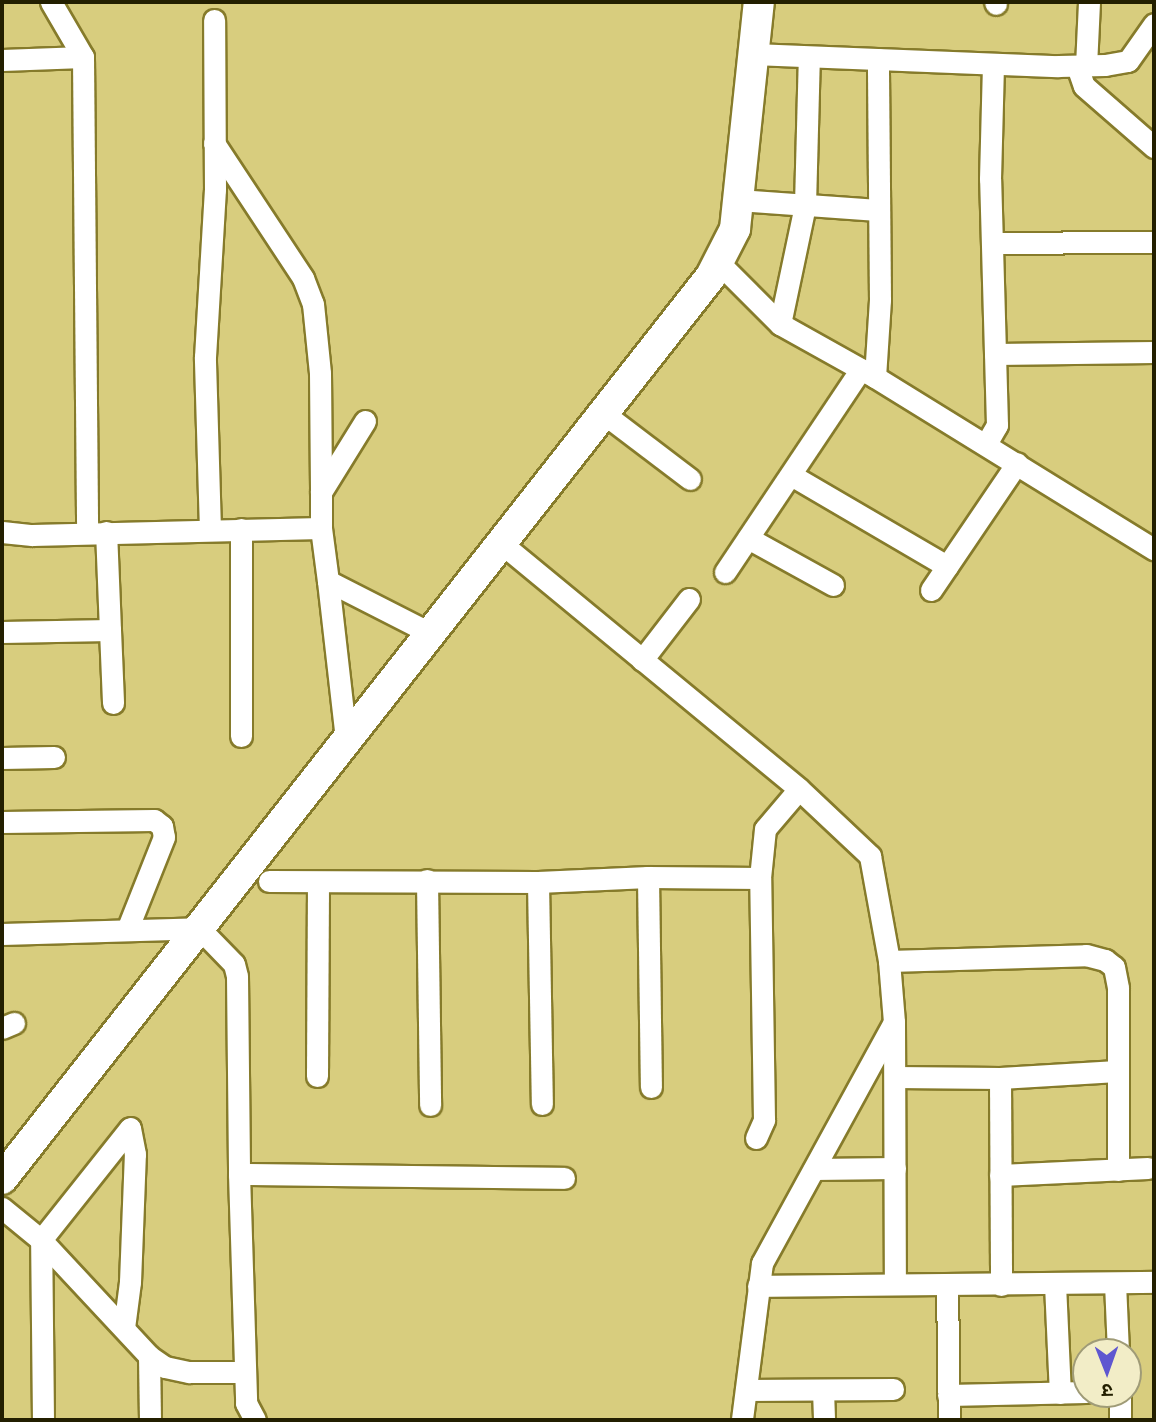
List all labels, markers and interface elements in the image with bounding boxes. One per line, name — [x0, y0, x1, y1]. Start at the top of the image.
north arrow — [1072, 1338, 1142, 1408]
text: उ — [1102, 1379, 1113, 1405]

